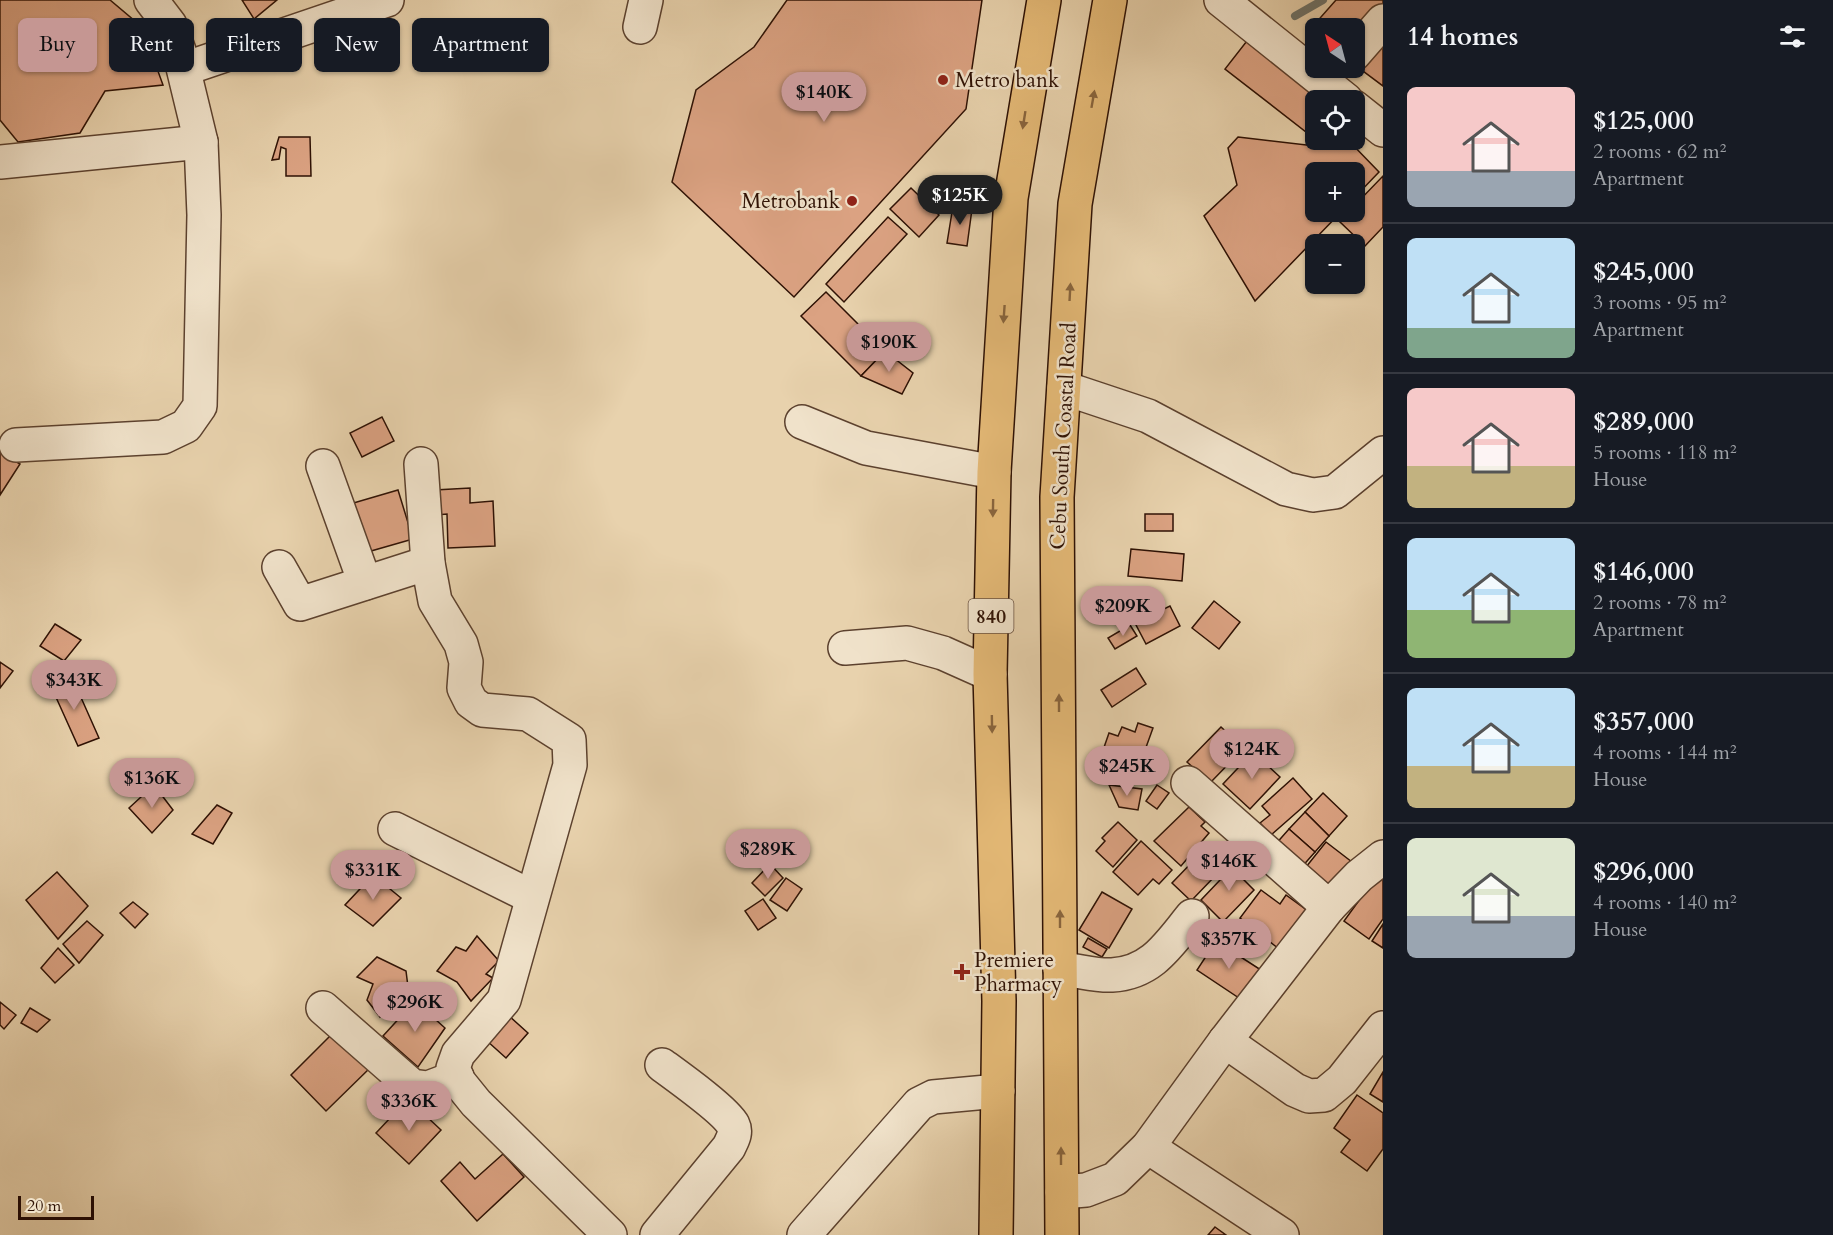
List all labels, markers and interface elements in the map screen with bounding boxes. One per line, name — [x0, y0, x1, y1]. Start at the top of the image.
chip: Buy — [18, 18, 97, 72]
chip: Rent — [109, 18, 194, 72]
chip: Filters — [206, 18, 302, 72]
chip: New — [314, 18, 400, 72]
chip: Apartment — [412, 18, 549, 72]
north arrow — [1305, 18, 1365, 78]
map controls — [1305, 18, 1365, 294]
text: 14 homes — [1407, 19, 1518, 54]
icon: filters — [1776, 20, 1809, 53]
place label: Metro bank — [955, 66, 1060, 95]
pin: $140K — [782, 72, 866, 123]
marker: Metro bank — [936, 73, 950, 87]
text: $140K — [795, 78, 853, 105]
one-way arrow — [1089, 89, 1098, 108]
button: locate — [1305, 90, 1365, 150]
text: $125,000 — [1593, 103, 1694, 138]
one-way arrow — [1020, 111, 1029, 130]
icon: home — [1455, 111, 1527, 183]
text: 2 rooms · 62 m² — [1593, 138, 1726, 165]
button: + — [1305, 162, 1365, 222]
text: Apartment — [1593, 165, 1684, 192]
pin: $125K — [918, 175, 1002, 226]
text: $125K — [931, 181, 989, 208]
place label: Metrobank — [742, 187, 841, 216]
marker: Metrobank — [845, 194, 859, 208]
button: − — [1305, 234, 1365, 294]
text: $245,000 — [1593, 254, 1694, 289]
icon: home — [1455, 262, 1527, 334]
one-way arrow — [1065, 283, 1074, 302]
text: 3 rooms · 95 m² — [1593, 289, 1726, 316]
one-way arrow — [999, 304, 1009, 323]
text: Apartment — [1593, 316, 1684, 343]
pin: $190K — [847, 322, 931, 373]
street label: Cebu South Coastal Road — [1043, 322, 1084, 550]
text: $190K — [860, 328, 918, 355]
text: $289,000 — [1593, 404, 1694, 439]
icon: home — [1455, 412, 1527, 484]
text: 5 rooms · 118 m² — [1593, 439, 1737, 466]
text: House — [1593, 466, 1647, 493]
one-way arrow — [988, 499, 998, 518]
text: $146,000 — [1593, 554, 1694, 589]
icon: home — [1455, 562, 1527, 634]
pin: $209K — [1081, 586, 1165, 637]
text: 2 rooms · 78 m² — [1593, 589, 1726, 616]
text: $209K — [1094, 592, 1152, 619]
road number: 840 — [968, 599, 1014, 633]
text: Apartment — [1593, 616, 1684, 643]
pin: $343K — [32, 660, 116, 711]
text: $343K — [45, 666, 103, 693]
one-way arrow — [1054, 693, 1064, 712]
text: $357,000 — [1593, 704, 1694, 739]
icon: home — [1455, 712, 1527, 784]
one-way arrow — [987, 715, 996, 734]
pin: $124K — [1210, 729, 1294, 780]
text: $124K — [1223, 735, 1281, 762]
text: 4 rooms · 144 m² — [1593, 739, 1737, 766]
pin: $245K — [1085, 746, 1169, 797]
text: $245K — [1098, 752, 1156, 779]
pin: $136K — [110, 758, 194, 809]
text: $136K — [123, 764, 181, 791]
text: House — [1593, 766, 1647, 793]
pin: $289K — [726, 829, 810, 880]
text: $289K — [739, 835, 797, 862]
pin: $146K — [1187, 841, 1271, 892]
text: $146K — [1200, 847, 1258, 874]
pin: $331K — [331, 850, 415, 901]
text: $296,000 — [1593, 854, 1694, 889]
text: $331K — [344, 856, 402, 883]
icon: home — [1455, 862, 1527, 934]
text: 4 rooms · 140 m² — [1593, 889, 1737, 916]
one-way arrow — [1055, 909, 1065, 928]
text: House — [1593, 916, 1647, 943]
pin: $357K — [1187, 919, 1271, 970]
text: $357K — [1200, 925, 1258, 952]
place label: Premiere Pharmacy — [974, 946, 1062, 999]
marker: Premiere Pharmacy — [955, 965, 969, 979]
pin: $296K — [373, 982, 457, 1033]
text: $296K — [386, 988, 444, 1015]
pin: $336K — [367, 1081, 451, 1132]
text: $336K — [380, 1087, 438, 1114]
one-way arrow — [1056, 1146, 1066, 1165]
scale bar — [18, 1193, 94, 1220]
text: 20 m — [27, 1195, 61, 1217]

